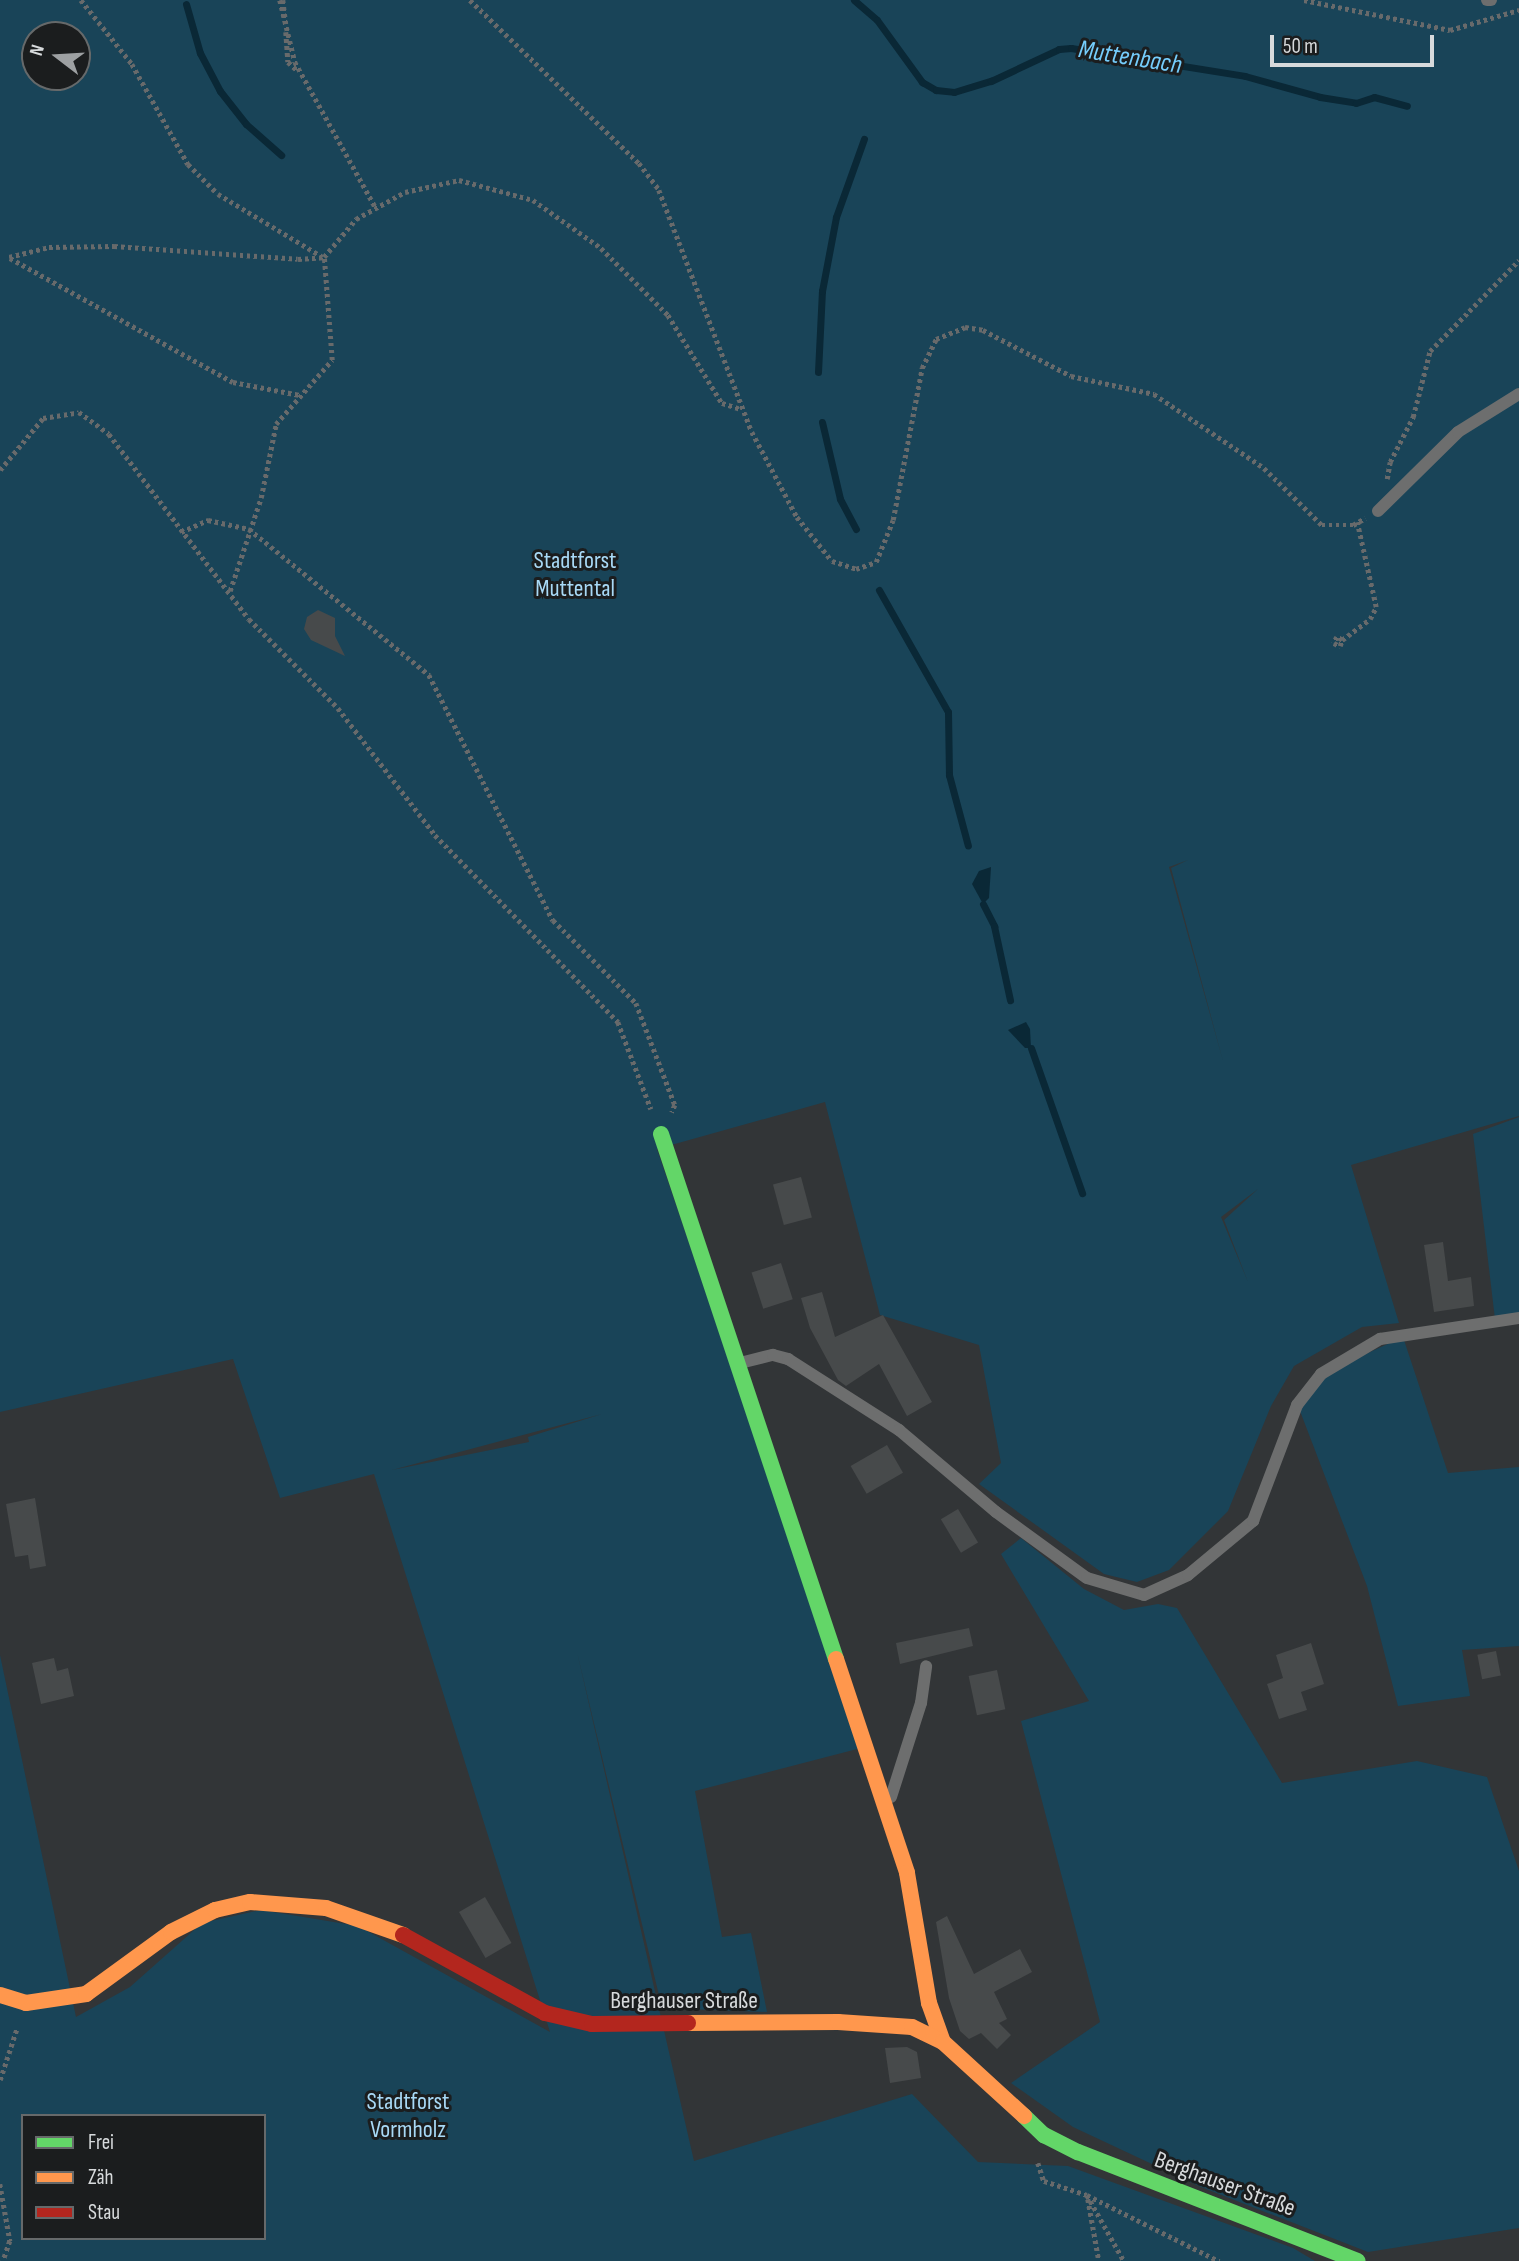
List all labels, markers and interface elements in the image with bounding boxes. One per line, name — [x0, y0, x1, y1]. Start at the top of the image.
north arrow — [21, 21, 91, 91]
scale bar — [1274, 21, 1438, 65]
water label: Muttenbach — [1076, 34, 1184, 82]
text: 50 m — [1283, 34, 1318, 59]
text: N — [25, 42, 50, 59]
park label: Stadtforst Muttental — [534, 547, 616, 603]
street label: Berghauser Straße — [610, 1987, 758, 2015]
park label: Stadtforst Vormholz — [367, 2088, 449, 2144]
legend — [21, 2114, 266, 2240]
text: Frei — [88, 2130, 114, 2155]
street label: Berghauser Straße — [1151, 2145, 1299, 2223]
text: Zäh — [88, 2165, 114, 2190]
text: Stau — [88, 2200, 120, 2225]

